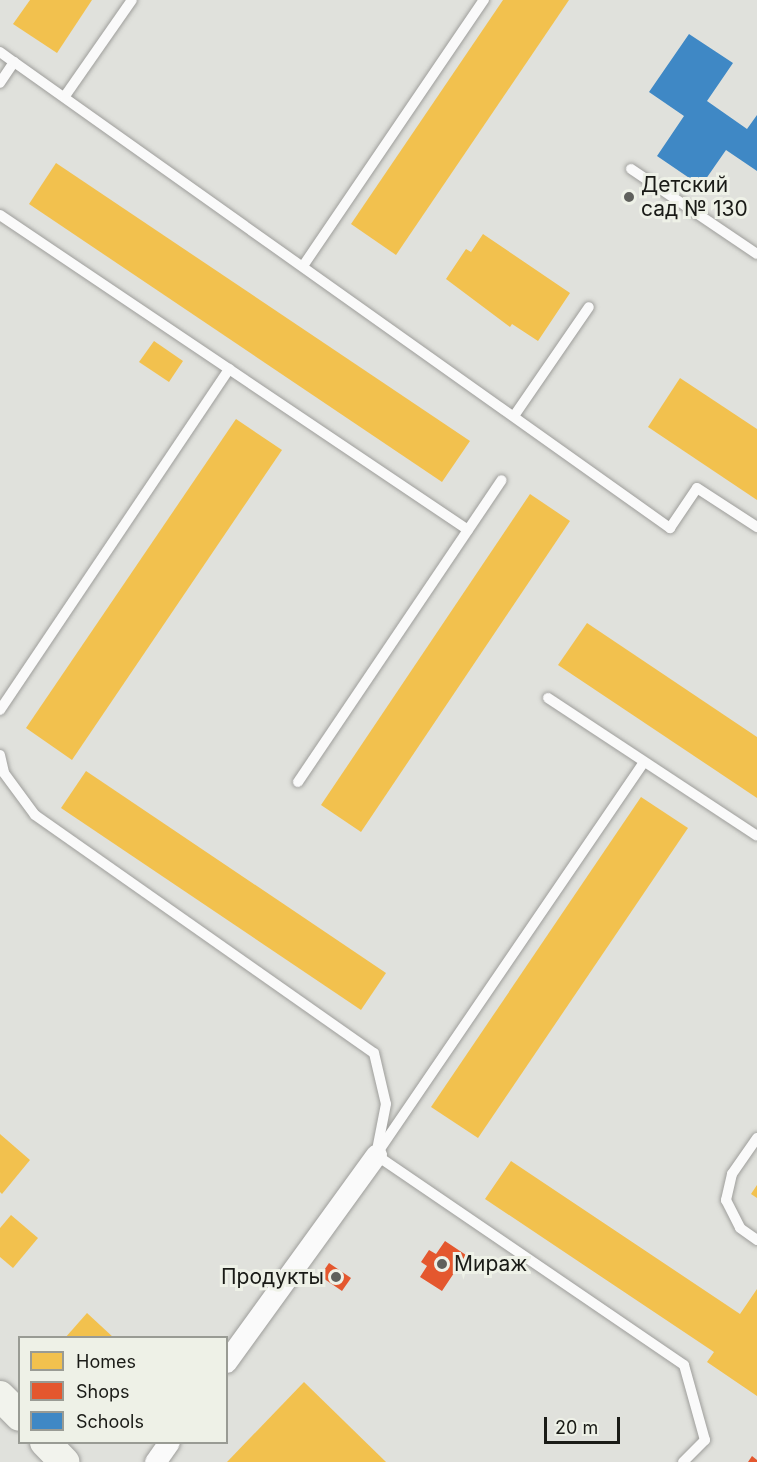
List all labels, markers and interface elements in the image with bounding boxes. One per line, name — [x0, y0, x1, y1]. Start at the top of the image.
place label: Детский сад № 130 — [641, 172, 748, 222]
marker: Детский сад № 130 — [622, 190, 636, 204]
place label: Мираж — [454, 1251, 527, 1277]
marker: Мираж — [435, 1257, 449, 1271]
place label: Продукты — [221, 1264, 324, 1290]
marker: Продукты — [329, 1270, 343, 1284]
legend — [18, 1336, 228, 1444]
text: Homes — [76, 1351, 136, 1372]
text: Shops — [76, 1381, 130, 1402]
scale bar — [547, 1405, 624, 1443]
text: Schools — [76, 1411, 144, 1432]
text: 20 m — [555, 1417, 598, 1438]

